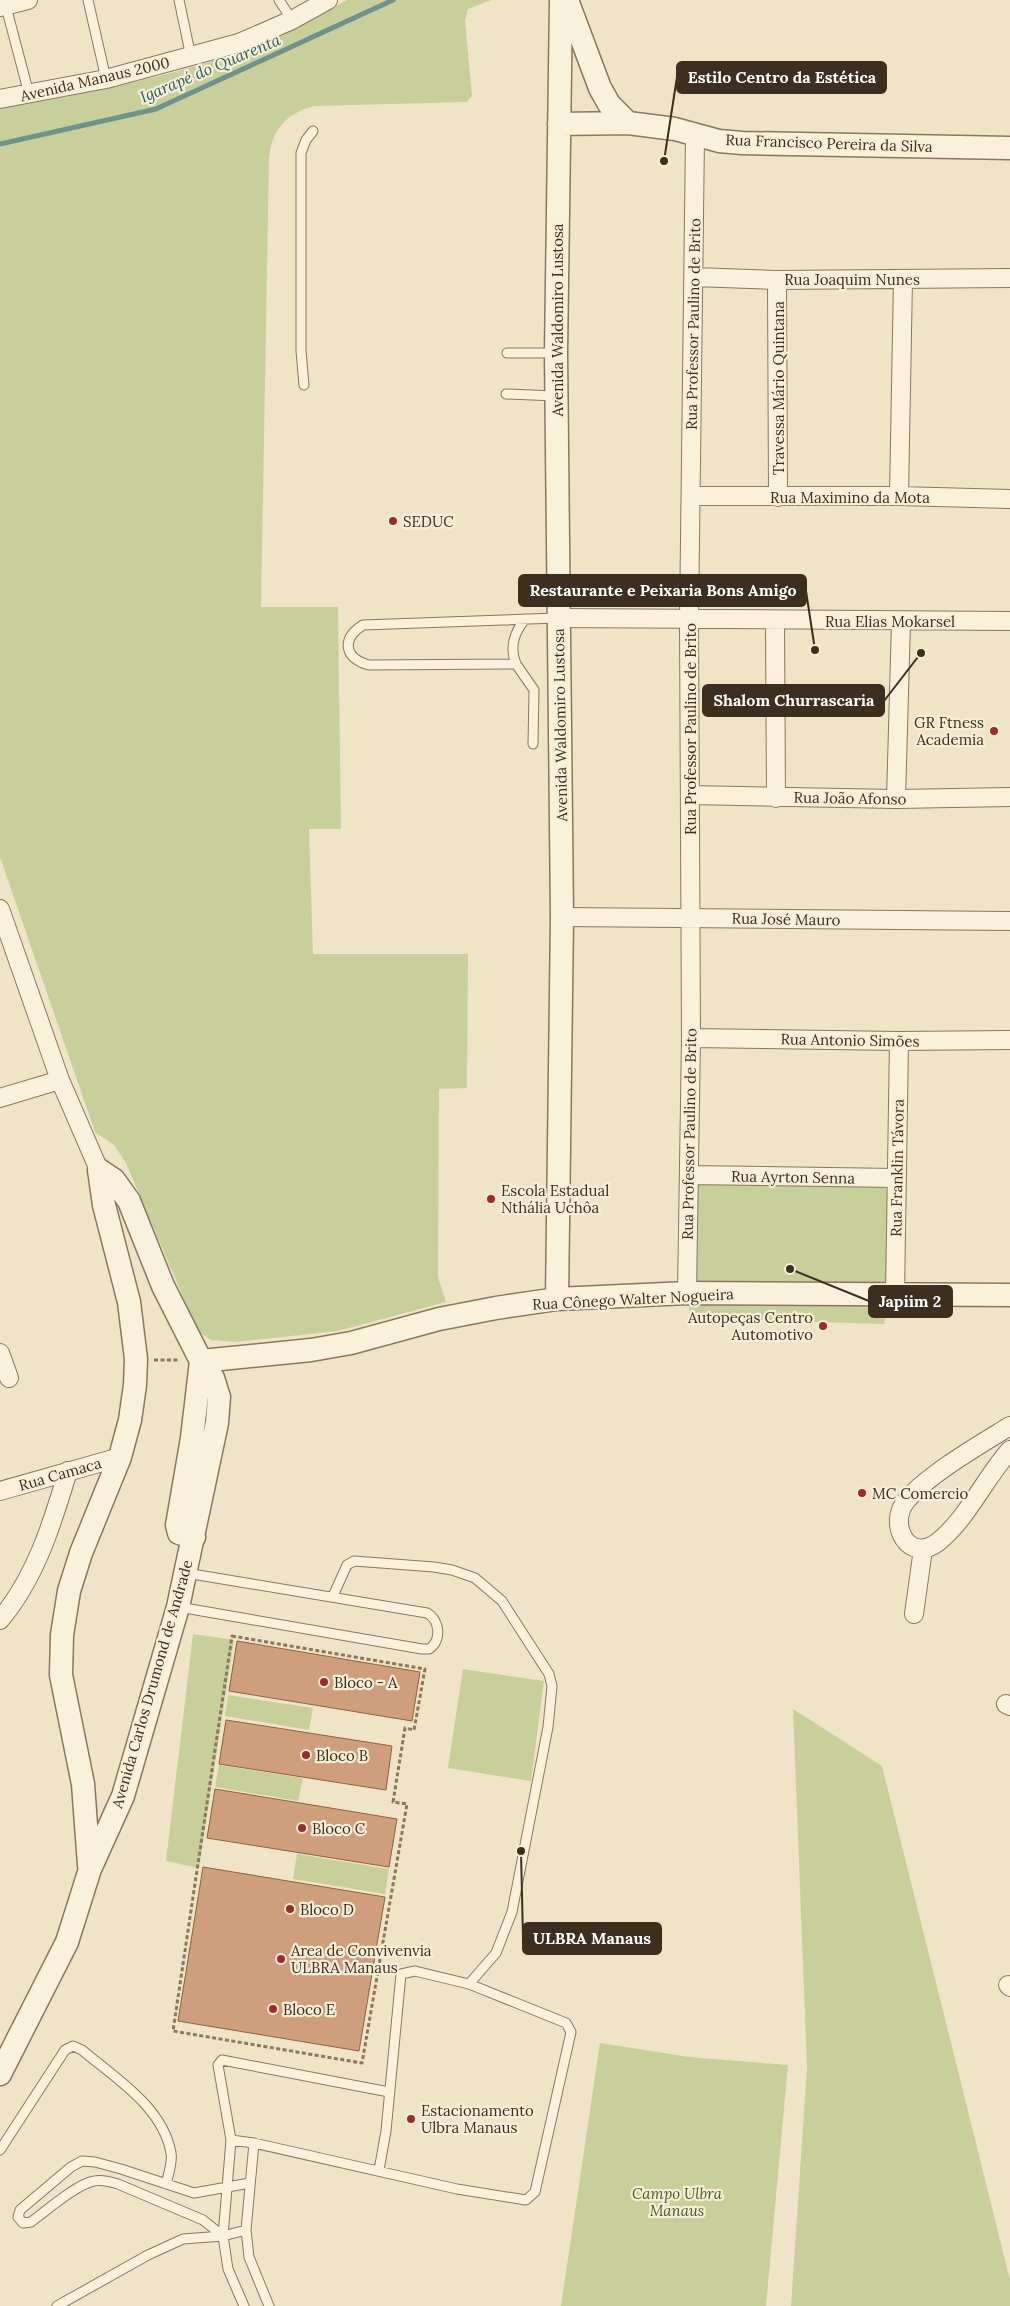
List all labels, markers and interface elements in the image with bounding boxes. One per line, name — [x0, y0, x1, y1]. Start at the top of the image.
water label: Igarapé do Quarenta — [137, 29, 283, 107]
street label: Avenida Manaus 2000 — [17, 53, 172, 106]
callout: Estilo Centro da Estética — [677, 62, 886, 93]
text: Estilo Centro da Estética — [688, 67, 877, 87]
street label: Rua Francisco Pereira da Silva — [725, 130, 933, 156]
street label: Rua Professor Paulino de Brito — [682, 218, 704, 430]
street label: Avenida Waldomiro Lustosa — [548, 223, 567, 418]
street label: Rua Joaquim Nunes — [784, 270, 920, 289]
street label: Travessa Mário Quintana — [769, 301, 788, 475]
street label: Rua Maximino da Mota — [770, 488, 930, 507]
place label: SEDUC — [403, 512, 454, 531]
marker: SEDUC — [387, 515, 399, 527]
callout: Restaurante e Peixaria Bons Amigo — [519, 575, 806, 606]
text: Restaurante e Peixaria Bons Amigo — [529, 580, 797, 600]
street label: Rua Elias Mokarsel — [825, 612, 955, 631]
street label: Rua Professor Paulino de Brito — [681, 623, 700, 835]
street label: Avenida Waldomiro Lustosa — [549, 628, 571, 823]
callout: Shalom Churrascaria — [703, 685, 884, 716]
text: Shalom Churrascaria — [714, 690, 875, 710]
place label: GR Ftness Academia — [914, 713, 984, 749]
marker: GR Ftness Academia — [988, 725, 1000, 737]
street label: Rua João Afonso — [793, 788, 907, 808]
street label: Rua José Mauro — [731, 909, 841, 929]
street label: Rua Professor Paulino de Brito — [678, 1028, 700, 1240]
street label: Rua Antonio Simões — [780, 1029, 920, 1051]
street label: Rua Franklin Távora — [886, 1099, 908, 1237]
street label: Rua Ayrton Senna — [731, 1166, 855, 1188]
place label: Escola Estadual Nthália Uchôa — [501, 1181, 609, 1217]
marker: Escola Estadual Nthália Uchôa — [485, 1193, 497, 1205]
street label: Rua Cônego Walter Nogueira — [532, 1284, 735, 1314]
callout: Japiim 2 — [869, 1286, 952, 1317]
text: Japiim 2 — [879, 1291, 941, 1311]
place label: Autopeças Centro Automotivo — [687, 1308, 813, 1344]
marker: Autopeças Centro Automotivo — [817, 1320, 829, 1332]
street label: Rua Camaca — [16, 1453, 104, 1495]
place label: MC Comercio — [872, 1484, 969, 1503]
marker: MC Comercio — [856, 1487, 868, 1499]
street label: Avenida Carlos Drumond de Andrade — [107, 1558, 197, 1811]
place label: Bloco - A — [334, 1673, 398, 1692]
marker: Bloco - A — [318, 1676, 330, 1688]
place label: Bloco B — [316, 1746, 368, 1765]
marker: Bloco B — [300, 1749, 312, 1761]
place label: Bloco C — [312, 1819, 366, 1838]
marker: Bloco C — [296, 1822, 308, 1834]
place label: Bloco D — [300, 1900, 354, 1919]
marker: Bloco D — [284, 1903, 296, 1915]
callout: ULBRA Manaus — [523, 1923, 661, 1954]
text: ULBRA Manaus — [533, 1928, 651, 1948]
place label: Area de Convivenvia ULBRA Manaus — [290, 1941, 432, 1977]
marker: Area de Convivenvia ULBRA Manaus — [275, 1953, 287, 1965]
place label: Bloco E — [283, 2000, 335, 2019]
marker: Bloco E — [267, 2003, 279, 2015]
place label: Estacionamento Ulbra Manaus — [421, 2101, 534, 2137]
marker: Estacionamento Ulbra Manaus — [405, 2113, 417, 2125]
park label: Campo Ulbra Manaus — [632, 2184, 723, 2220]

